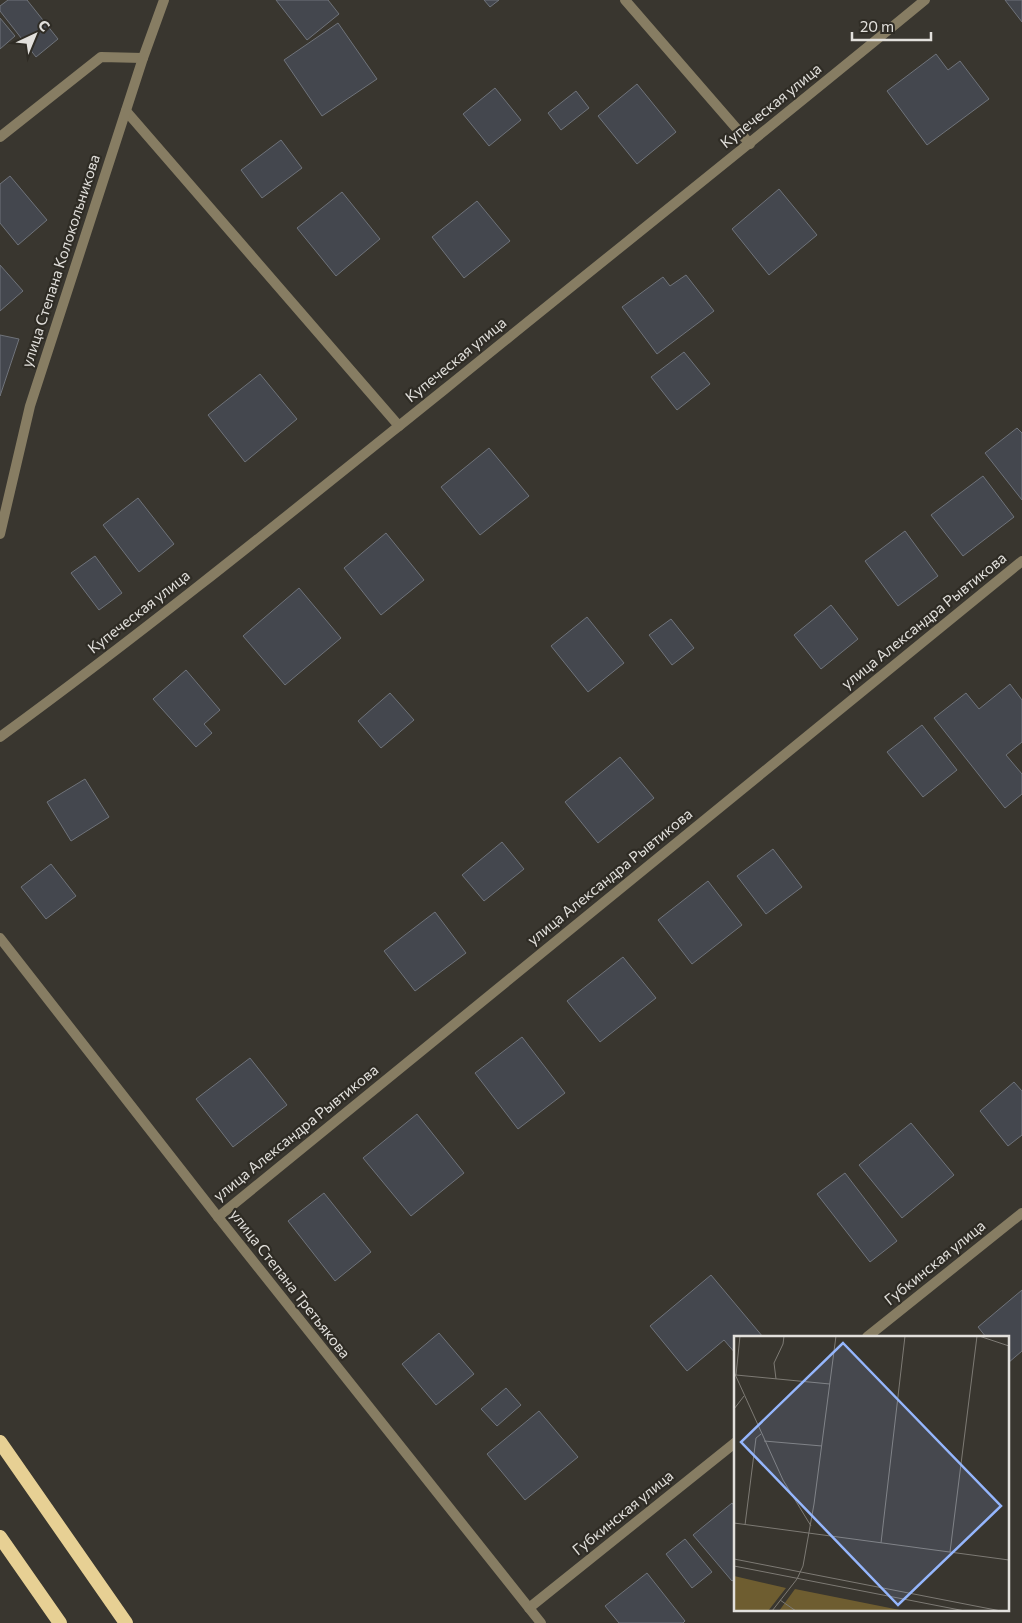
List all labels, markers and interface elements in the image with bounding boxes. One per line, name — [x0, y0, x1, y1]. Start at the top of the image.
north arrow — [10, 10, 60, 60]
scale bar — [852, 10, 931, 42]
text: С — [35, 16, 54, 35]
text: 20 m — [860, 17, 894, 35]
street label: Купеческая улица — [716, 59, 824, 151]
street label: улица Степана Колокольникова — [17, 152, 103, 369]
street label: Купеческая улица — [401, 313, 509, 405]
street label: улица Александра Рывтикова — [837, 548, 1009, 692]
street label: Купеческая улица — [84, 566, 193, 657]
street label: улица Александра Рывтикова — [523, 804, 695, 948]
street label: улица Александра Рывтикова — [209, 1060, 381, 1204]
street label: улица Степана Третьякова — [227, 1205, 355, 1362]
street label: Губкинская улица — [880, 1216, 988, 1308]
inset map — [734, 1336, 1010, 1610]
street label: Губкинская улица — [568, 1466, 676, 1558]

